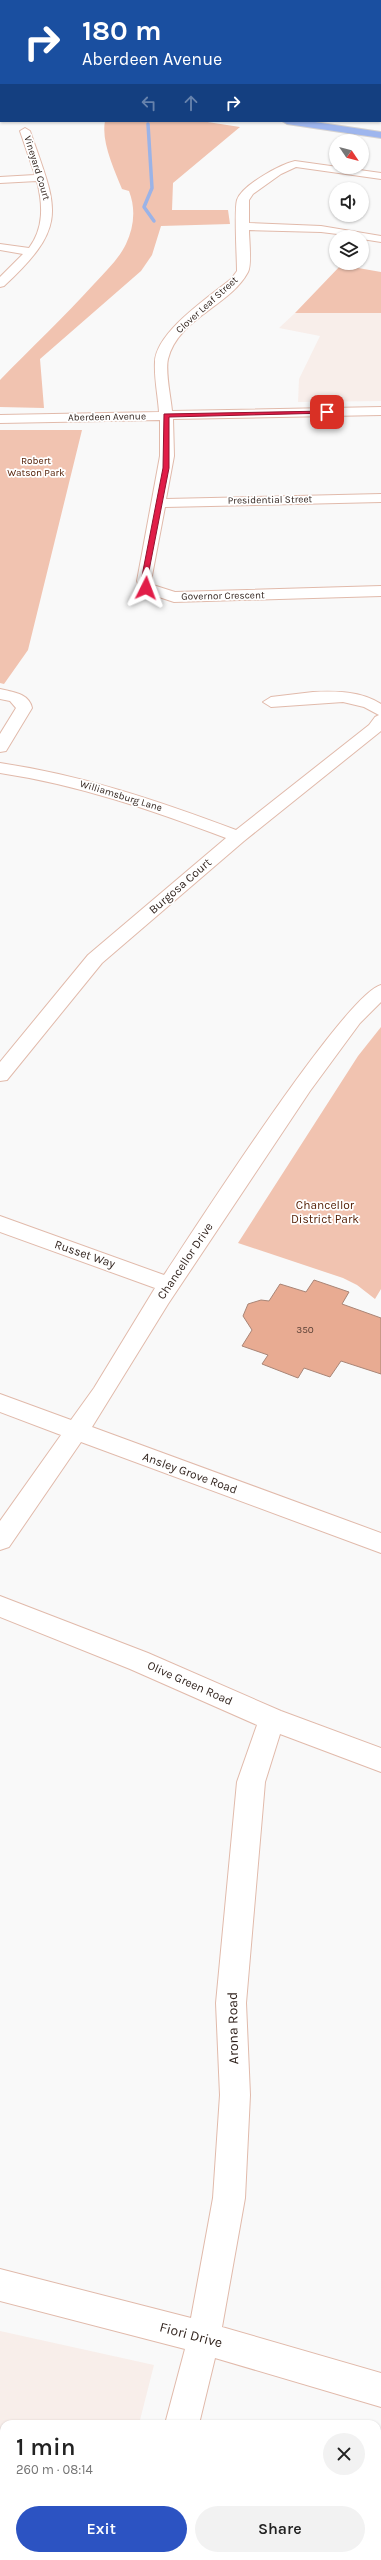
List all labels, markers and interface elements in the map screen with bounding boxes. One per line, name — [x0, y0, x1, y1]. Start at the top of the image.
text: 180 m — [82, 14, 161, 47]
icon: right — [16, 16, 68, 68]
text: Aberdeen Avenue — [82, 48, 222, 70]
icon: left — [138, 92, 160, 114]
icon: ahead — [180, 92, 202, 114]
icon: right — [222, 92, 244, 114]
street label: Vineyard Court — [21, 134, 53, 202]
north arrow — [329, 134, 369, 174]
map controls — [329, 134, 369, 270]
button: sound — [329, 182, 369, 222]
button: layers — [329, 230, 369, 270]
street label: Clover Leaf Street — [174, 274, 241, 336]
pin — [310, 395, 344, 429]
icon: arrive — [316, 401, 338, 423]
street label: Aberdeen Avenue — [68, 410, 146, 424]
park label: Robert Watson Park — [7, 455, 65, 479]
street label: Presidential Street — [228, 493, 313, 507]
position arrow — [125, 567, 167, 609]
street label: Governor Crescent — [181, 589, 265, 603]
street label: Williamsburg Lane — [78, 778, 164, 814]
street label: Burgosa Court — [146, 855, 214, 917]
park label: Chancellor District Park — [291, 1198, 359, 1226]
street label: Chancellor Drive — [154, 1220, 216, 1302]
street label: Russet Way — [53, 1237, 118, 1271]
house number: 350 — [296, 1324, 314, 1336]
street label: Ansley Grove Road — [141, 1449, 239, 1497]
street label: Olive Green Road — [145, 1658, 235, 1708]
street label: Arona Road — [224, 1992, 242, 2064]
street label: Fiori Drive — [158, 2318, 224, 2352]
text: 1 min — [16, 2433, 76, 2461]
button: close — [323, 2433, 365, 2475]
text: 260 m · 08:14 — [16, 2462, 93, 2477]
button: Exit — [16, 2506, 187, 2552]
button: Share — [195, 2506, 365, 2552]

